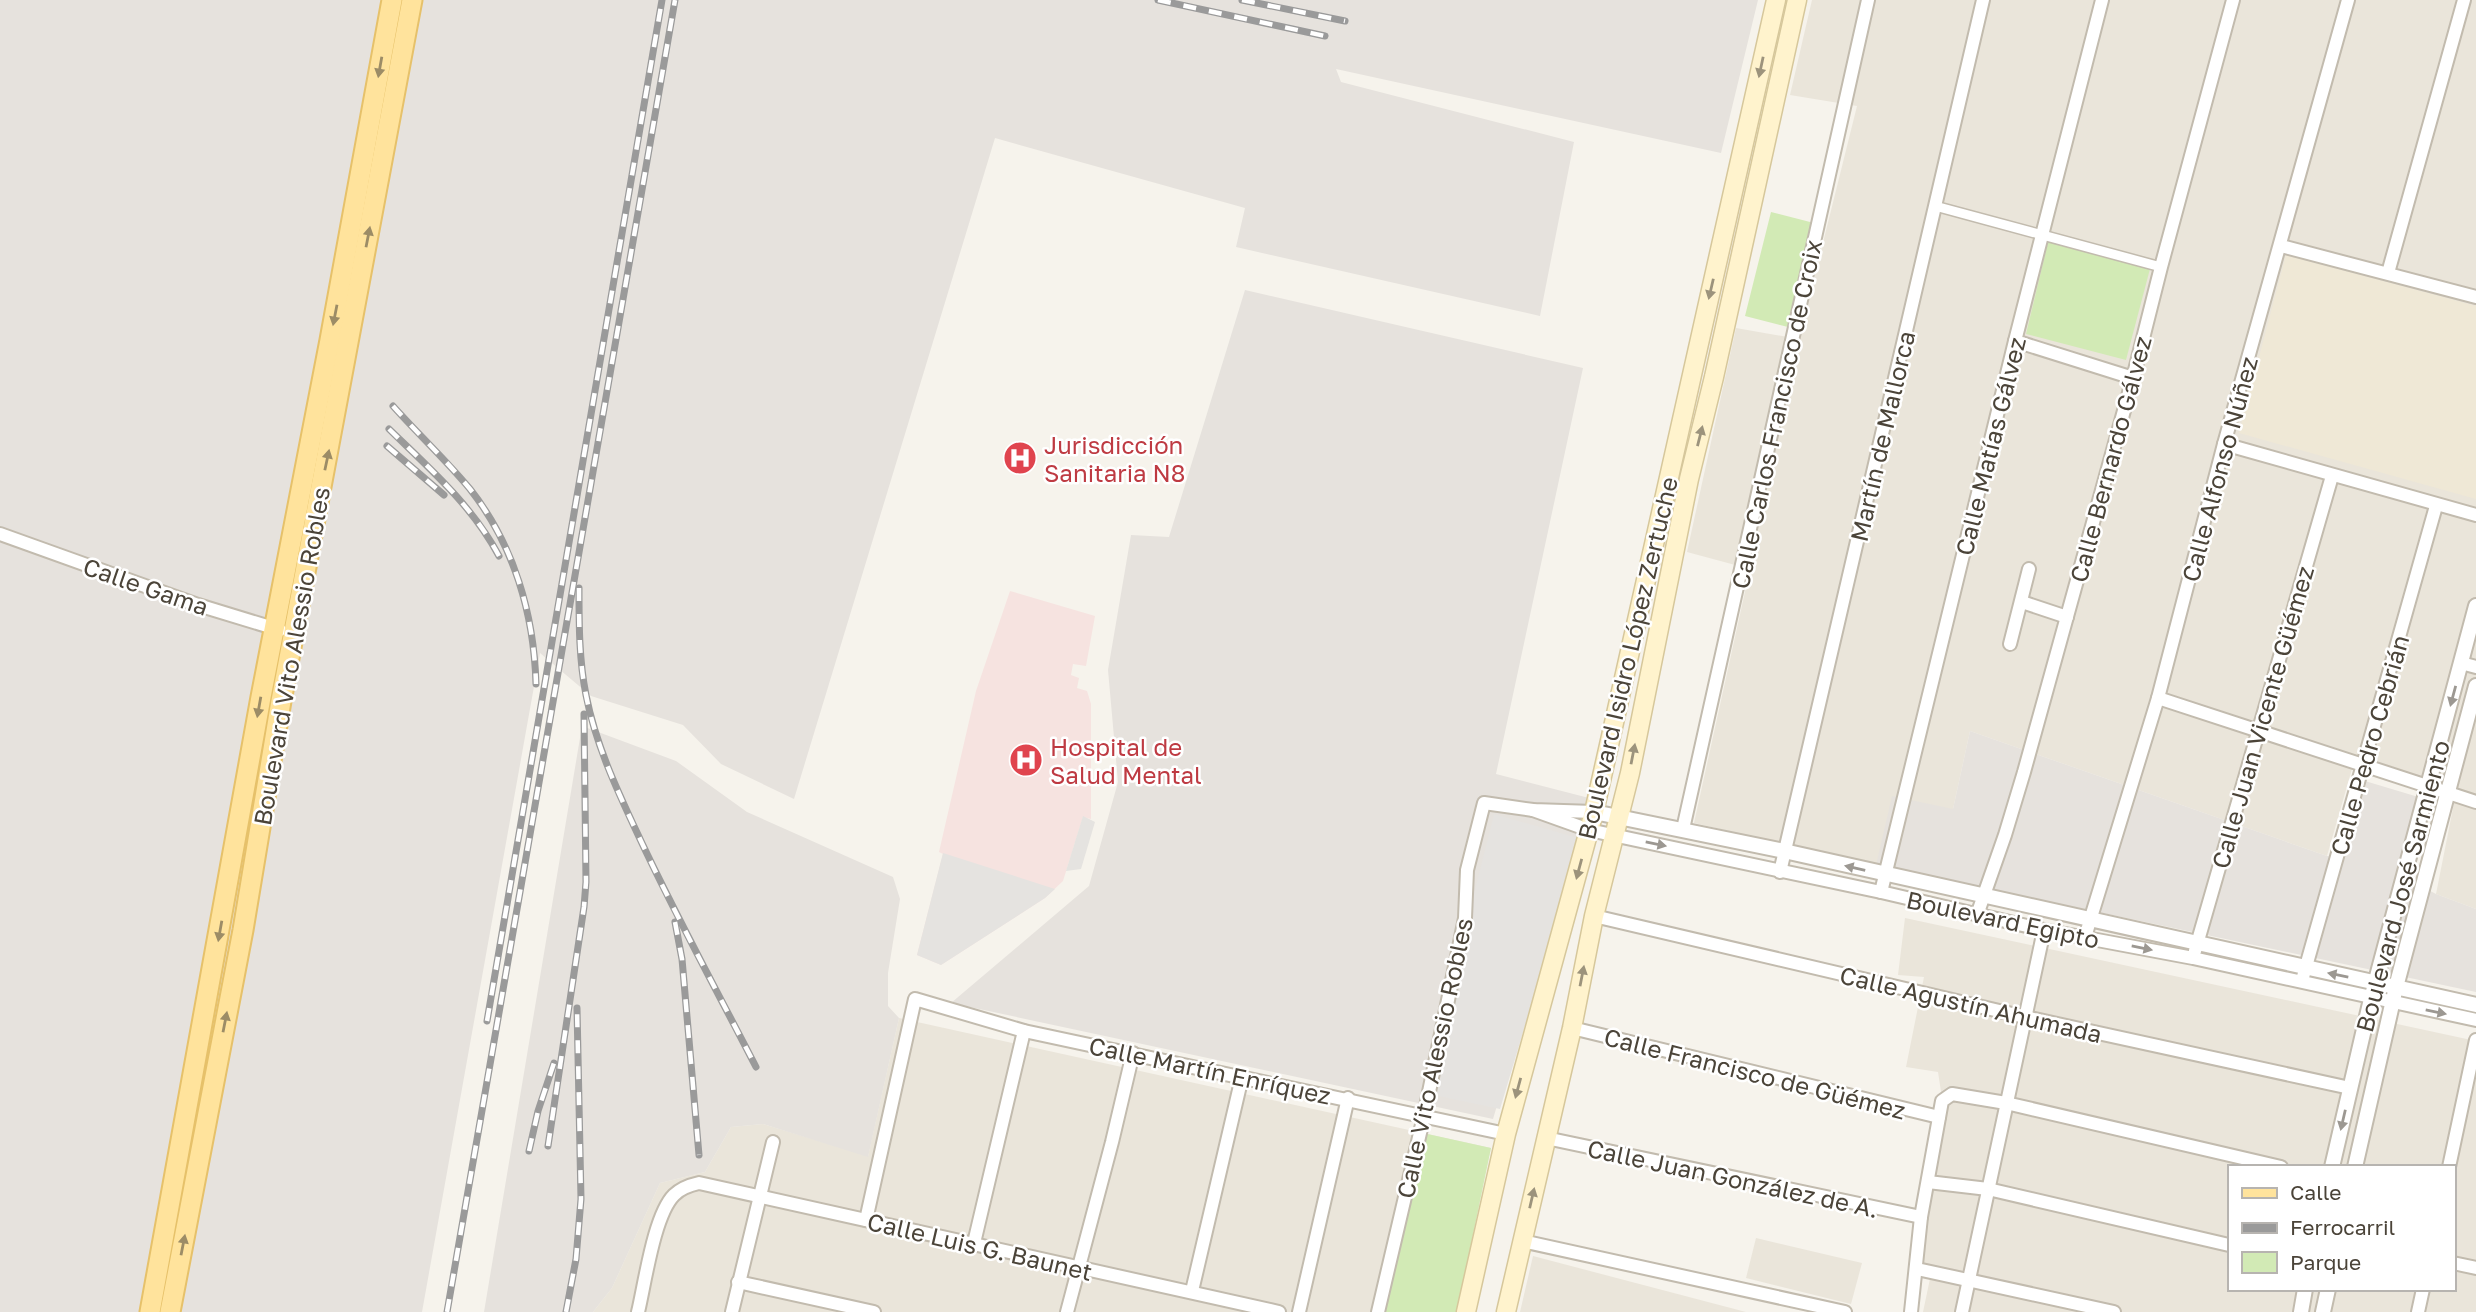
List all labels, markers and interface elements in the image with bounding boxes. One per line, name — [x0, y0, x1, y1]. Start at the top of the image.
one-way arrow — [374, 56, 385, 78]
one-way arrow — [1756, 56, 1767, 78]
one-way arrow — [363, 225, 374, 247]
street label: Calle Carlos Francisco de Croix — [1725, 237, 1827, 591]
one-way arrow — [1706, 278, 1717, 300]
one-way arrow — [329, 304, 340, 326]
street label: Martín de Mallorca — [1844, 328, 1920, 544]
street label: Calle Bernardo Gálvez — [2063, 333, 2157, 585]
street label: Calle Matías Gálvez — [1949, 334, 2031, 558]
street label: Calle Alfonso Núñez — [2175, 353, 2263, 585]
one-way arrow — [1694, 425, 1705, 447]
place label: Jurisdicción Sanitaria N8 — [1044, 430, 1186, 487]
hospital icon: Jurisdicción Sanitaria N8 — [1001, 439, 1039, 477]
one-way arrow — [321, 449, 332, 471]
street label: Boulevard Isidro López Zertuche — [1571, 474, 1683, 842]
street label: Boulevard Vito Alessio Robles — [247, 485, 335, 827]
street label: Calle Gama — [80, 551, 212, 621]
street label: Calle Juan Vicente Güémez — [2205, 562, 2319, 872]
street label: Calle Pedro Cebrián — [2324, 632, 2414, 858]
one-way arrow — [2447, 685, 2458, 707]
one-way arrow — [254, 696, 265, 718]
place label: Hospital de Salud Mental — [1050, 732, 1202, 789]
street label: Boulevard José Sarmiento — [2349, 737, 2455, 1035]
hospital icon: Hospital de Salud Mental — [1007, 741, 1045, 779]
one-way arrow — [1628, 743, 1639, 765]
one-way arrow — [1645, 839, 1667, 850]
one-way arrow — [1573, 858, 1583, 879]
one-way arrow — [1844, 862, 1866, 873]
street label: Boulevard Egipto — [1904, 884, 2102, 954]
street label: Calle Vito Alessio Robles — [1390, 915, 1478, 1201]
one-way arrow — [214, 920, 225, 942]
one-way arrow — [2131, 943, 2153, 954]
street label: Calle Agustín Ahumada — [1837, 960, 2105, 1048]
one-way arrow — [1577, 965, 1588, 987]
one-way arrow — [2327, 969, 2349, 980]
one-way arrow — [2425, 1007, 2447, 1018]
one-way arrow — [220, 1010, 231, 1032]
street label: Calle Francisco de Güémez — [1601, 1021, 1909, 1125]
street label: Calle Martín Enríquez — [1086, 1030, 1334, 1110]
one-way arrow — [1513, 1078, 1523, 1099]
one-way arrow — [2337, 1109, 2348, 1131]
street label: Calle Juan González de A. — [1585, 1133, 1881, 1223]
legend — [2228, 1165, 2455, 1291]
text: Calle — [2290, 1179, 2342, 1205]
one-way arrow — [1527, 1187, 1538, 1209]
street label: Calle Luis G. Baunet — [865, 1206, 1095, 1286]
text: Ferrocarril — [2290, 1214, 2395, 1240]
one-way arrow — [178, 1234, 189, 1256]
text: Parque — [2290, 1249, 2361, 1275]

